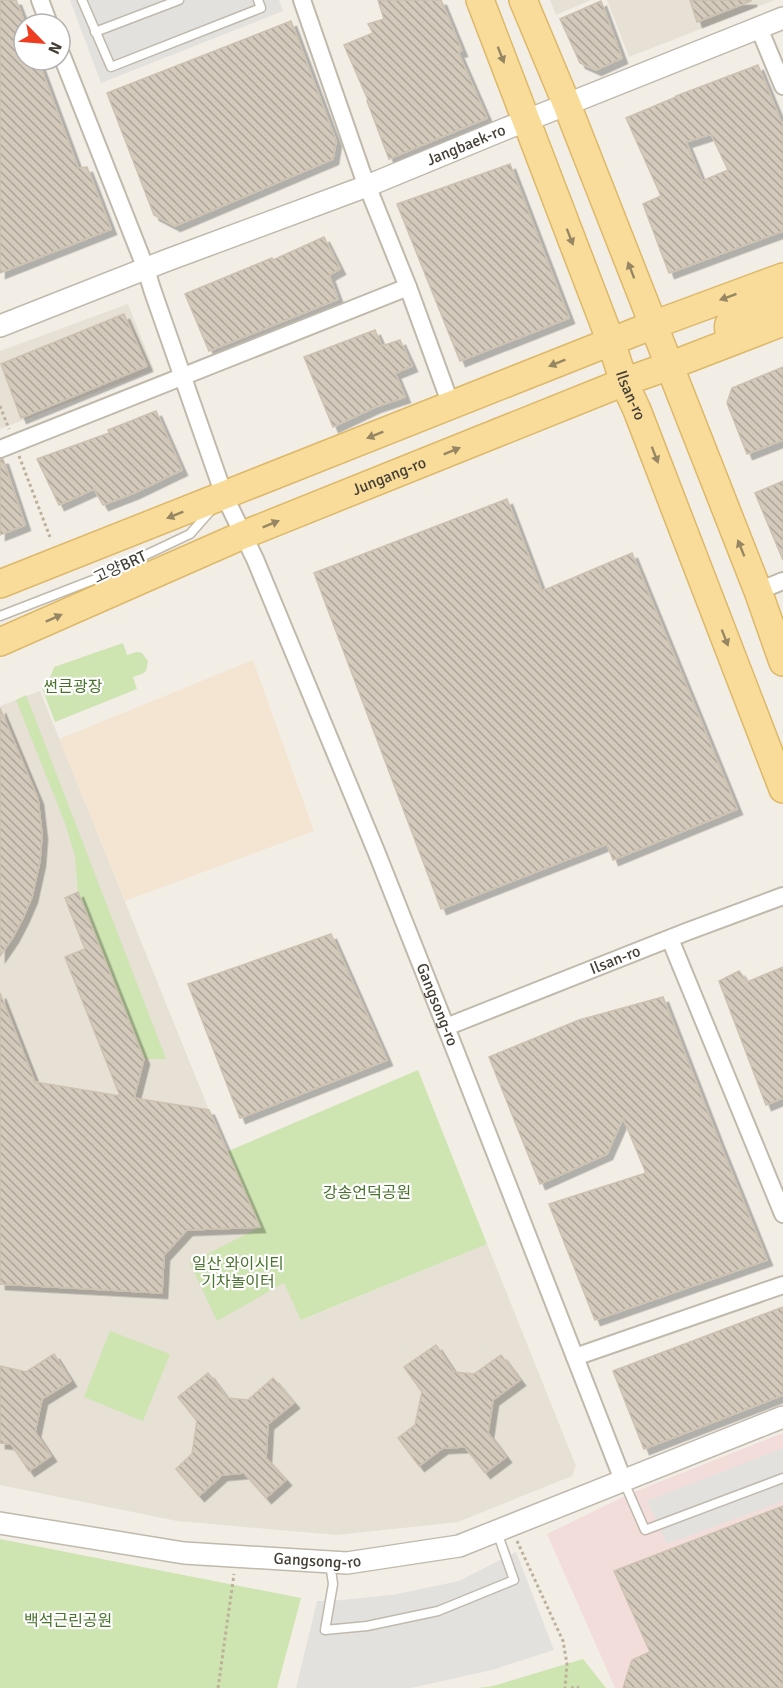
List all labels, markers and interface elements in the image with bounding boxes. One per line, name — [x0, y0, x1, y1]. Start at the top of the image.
north arrow — [12, 12, 72, 72]
text: N — [43, 39, 66, 57]
one-way arrow — [496, 46, 506, 64]
street label: Jangbaek-ro — [424, 120, 509, 170]
one-way arrow — [566, 228, 576, 246]
one-way arrow — [626, 261, 636, 279]
one-way arrow — [719, 292, 737, 302]
one-way arrow — [547, 359, 565, 369]
street label: Ilsan-ro — [611, 368, 650, 423]
one-way arrow — [366, 430, 384, 440]
one-way arrow — [443, 446, 461, 456]
one-way arrow — [650, 447, 660, 465]
street label: Jungang-ro — [349, 453, 429, 500]
one-way arrow — [165, 510, 183, 520]
one-way arrow — [262, 519, 280, 528]
one-way arrow — [736, 539, 745, 557]
street label: 고양BRT — [90, 546, 150, 588]
one-way arrow — [45, 614, 62, 623]
one-way arrow — [720, 629, 730, 647]
park label: 썬큰광장 — [44, 677, 103, 697]
street label: Ilsan-ro — [587, 941, 643, 979]
street label: Gangsong-ro — [412, 960, 462, 1049]
park label: 강송언덕공원 — [323, 1183, 411, 1203]
park label: 일산 와이시티 기차놀이터 — [192, 1254, 284, 1292]
street label: Gangsong-ro — [273, 1549, 362, 1573]
park label: 백석근린공원 — [24, 1611, 112, 1631]

